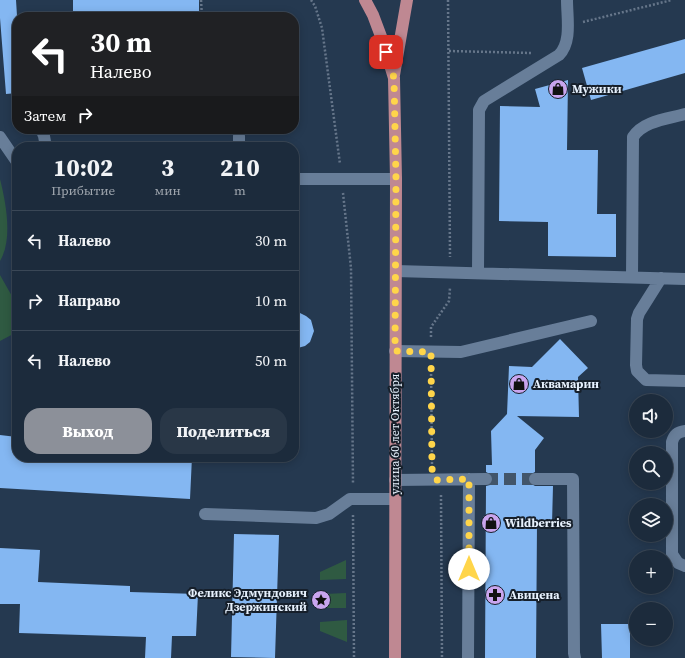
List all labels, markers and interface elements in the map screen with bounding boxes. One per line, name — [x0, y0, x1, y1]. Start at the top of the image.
text: 30 m — [90, 23, 152, 61]
icon: left — [24, 28, 76, 80]
pin — [369, 35, 403, 69]
icon: arrive — [375, 41, 397, 63]
text: Налево — [90, 59, 152, 84]
shop icon: Мужики — [547, 78, 569, 100]
place label: Мужики — [572, 81, 622, 97]
icon: right — [74, 104, 96, 126]
text: Затем — [24, 105, 66, 126]
text: 10:02 — [53, 151, 113, 184]
text: 3 — [161, 151, 174, 184]
text: 210 — [220, 151, 260, 184]
text: Прибытие — [51, 182, 115, 199]
text: мин — [154, 182, 181, 199]
text: m — [234, 182, 246, 199]
icon: left — [24, 230, 46, 252]
text: Налево — [58, 230, 111, 251]
text: 30 m — [255, 230, 287, 251]
icon: right — [24, 290, 46, 312]
text: Направо — [58, 290, 120, 311]
text: 10 m — [255, 290, 287, 311]
icon: left — [24, 350, 46, 372]
text: Налево — [58, 350, 111, 371]
text: 50 m — [255, 350, 287, 371]
shop icon: Аквамарин — [508, 373, 530, 395]
street label: улица 60 лет Октября — [387, 374, 403, 494]
place label: Аквамарин — [533, 376, 599, 392]
map controls — [629, 394, 673, 646]
button: sound — [629, 394, 673, 438]
button: Выход — [24, 408, 152, 454]
button: Поделиться — [160, 408, 287, 454]
button: search — [629, 446, 673, 490]
button: layers — [629, 498, 673, 542]
shop icon: Wildberries — [480, 512, 502, 534]
place label: Wildberries — [505, 515, 572, 531]
position arrow — [448, 548, 490, 590]
button: + — [629, 550, 673, 594]
pharmacy icon: Авицена — [484, 584, 506, 606]
place label: Феликс Эдмундович Дзержинский — [188, 585, 307, 615]
place label: Авицена — [509, 587, 560, 603]
place icon: Феликс Эдмундович Дзержинский — [310, 589, 332, 611]
button: − — [629, 602, 673, 646]

